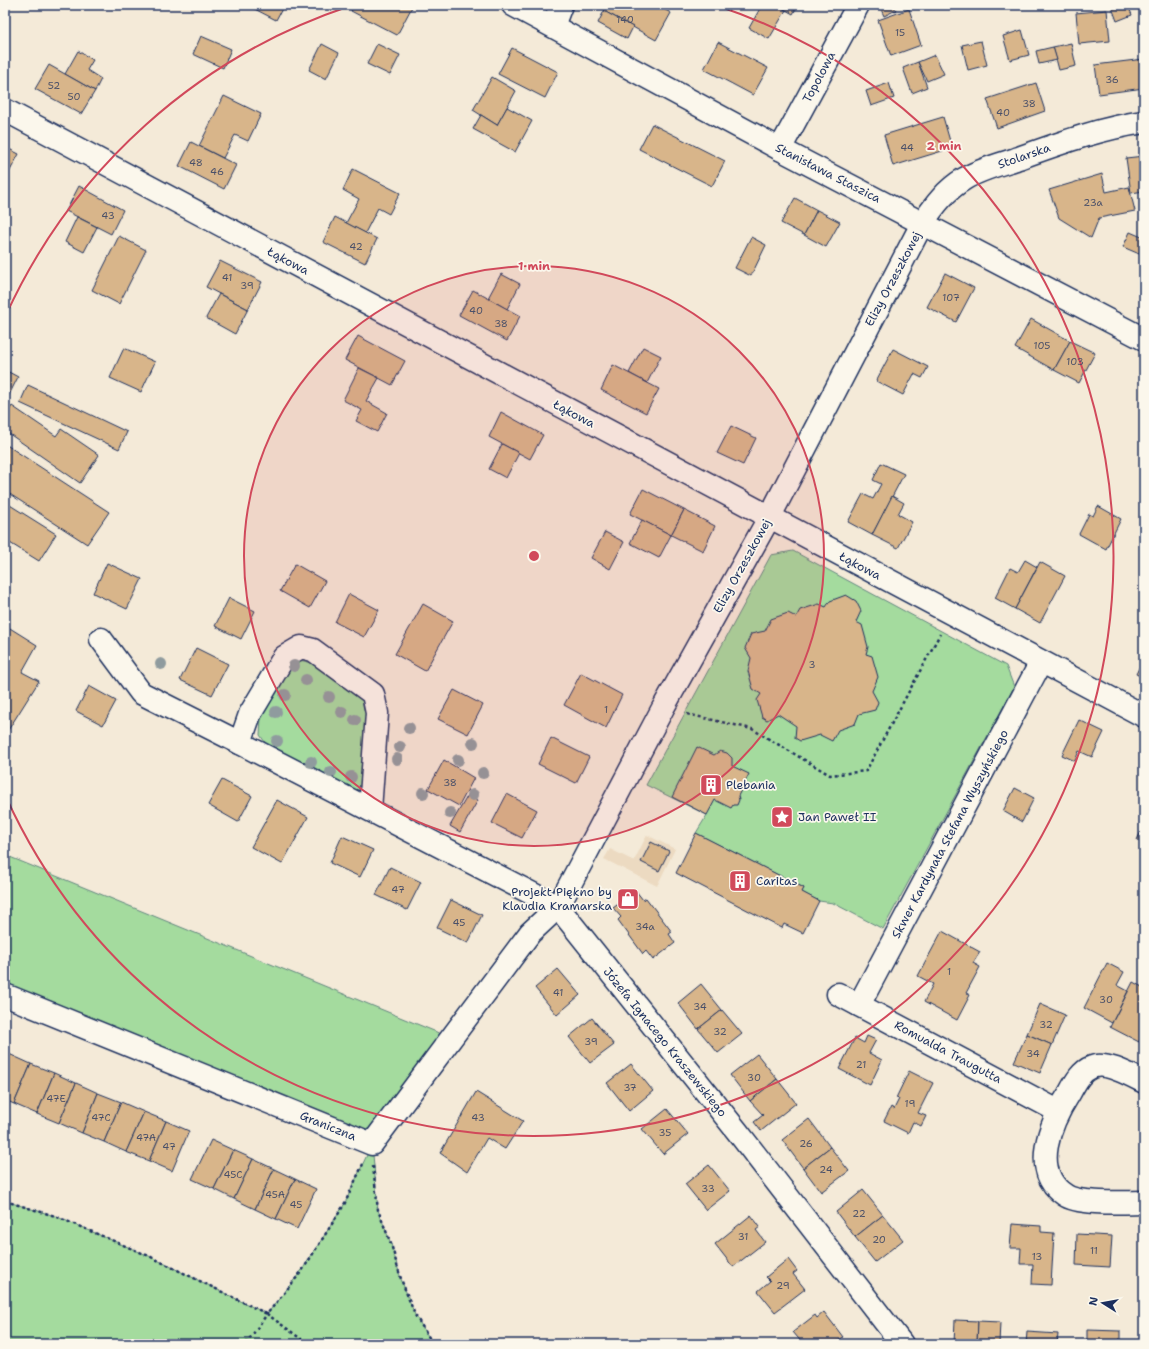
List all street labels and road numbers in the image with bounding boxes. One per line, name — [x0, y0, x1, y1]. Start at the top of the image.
street label: Topolowa — [799, 48, 839, 105]
street label: Stanisława Staszica — [773, 139, 884, 207]
street label: Stolarska — [996, 139, 1053, 172]
street label: Elizy Orzeszkowej — [861, 229, 925, 329]
street label: Łąkowa — [263, 243, 312, 279]
street label: Łąkowa — [549, 396, 598, 432]
street label: Elizy Orzeszkowej — [709, 516, 775, 616]
street label: Łąkowa — [835, 548, 884, 584]
street label: Skwer Kardynała Stefana Wyszyńskiego — [888, 727, 1012, 941]
street label: Józefa Ignacego Kraszewskiego — [600, 964, 730, 1120]
street label: Romualda Traugutta — [892, 1017, 1005, 1087]
street label: Graniczna — [297, 1107, 359, 1145]

